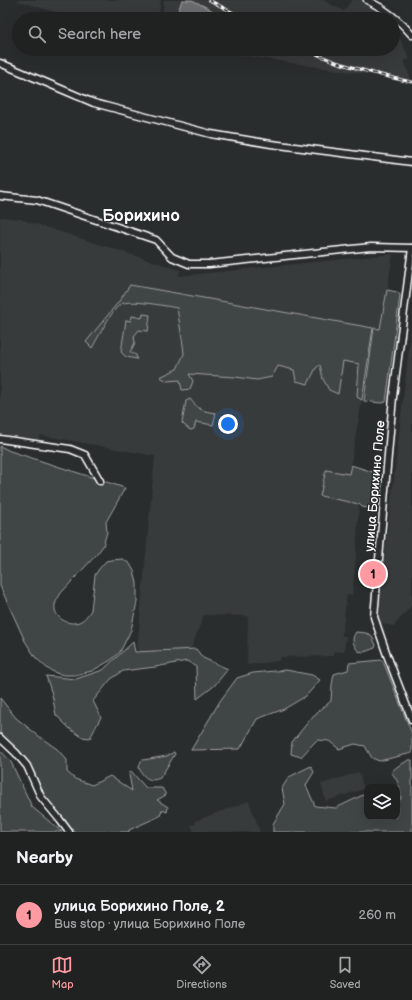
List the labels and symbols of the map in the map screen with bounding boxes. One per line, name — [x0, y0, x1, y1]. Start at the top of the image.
district label: Борихино — [102, 206, 180, 226]
your location — [218, 414, 238, 434]
street label: улица Борихино Поле — [361, 420, 389, 552]
pin: 1 — [360, 559, 386, 589]

